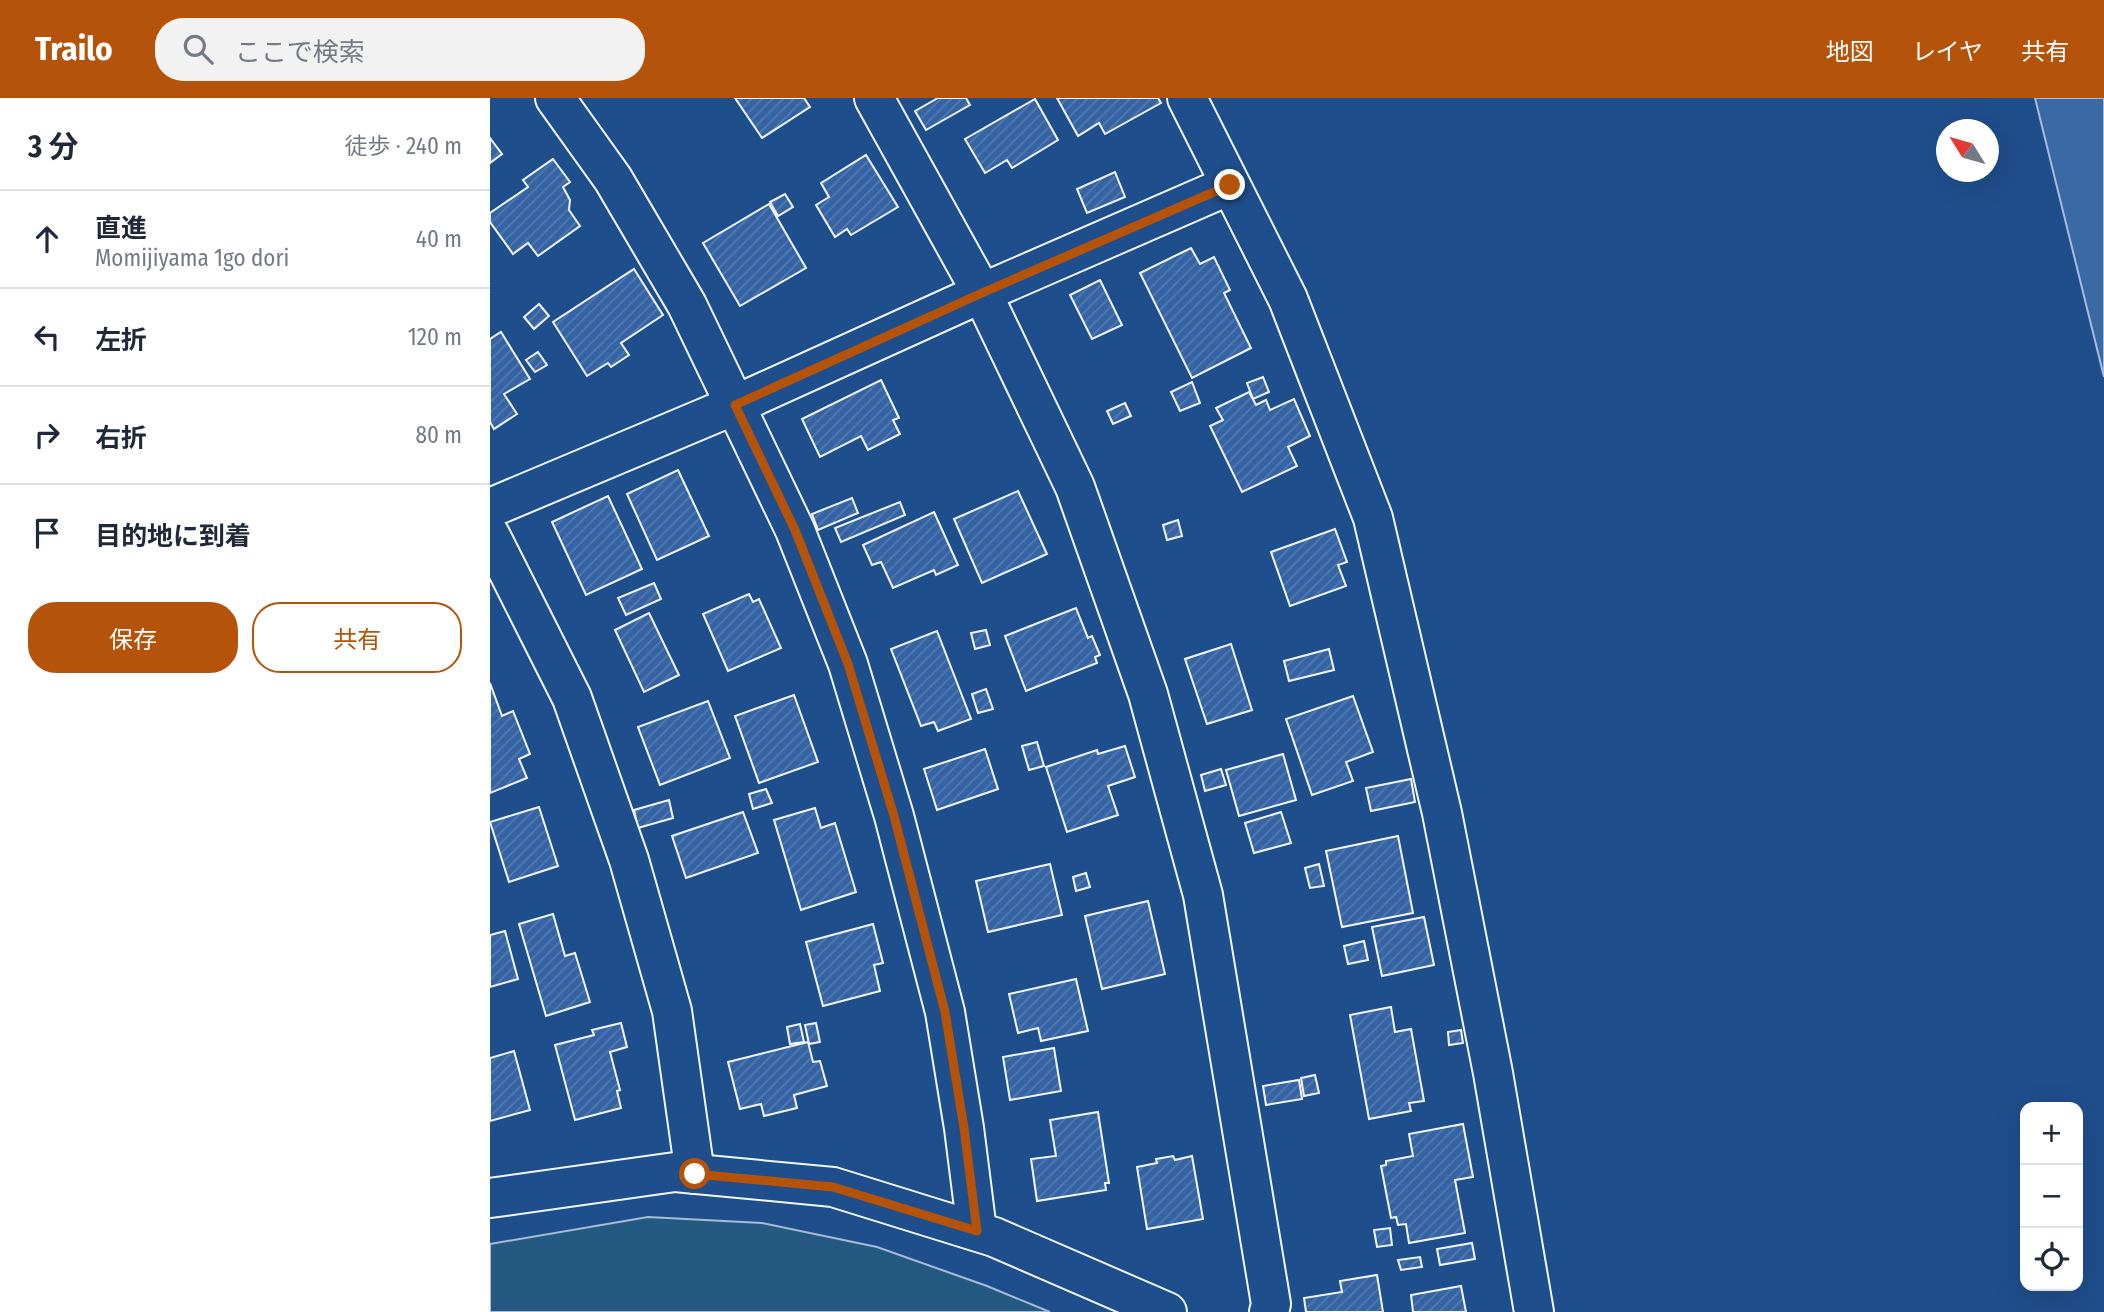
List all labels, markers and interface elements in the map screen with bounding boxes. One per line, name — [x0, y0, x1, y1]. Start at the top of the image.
search box — [155, 18, 645, 81]
text: Trailo — [35, 29, 113, 69]
icon: search — [179, 30, 217, 68]
text: ここで検索 — [235, 37, 365, 68]
text: 地図 — [1826, 38, 1874, 66]
text: レイヤ — [1912, 38, 1983, 66]
text: 共有 — [2021, 38, 2069, 66]
north arrow — [1936, 119, 1999, 182]
text: 3 分 — [28, 129, 78, 165]
text: 徒歩 · 240 m — [344, 132, 462, 160]
route end — [1214, 169, 1245, 200]
text: 直進 — [95, 213, 147, 244]
icon: ahead — [28, 220, 66, 258]
text: 40 m — [416, 225, 462, 253]
text: Momijiyama 1go dori — [95, 244, 289, 272]
icon: left — [28, 318, 66, 356]
text: 120 m — [408, 323, 462, 351]
text: 左折 — [95, 325, 147, 356]
icon: right — [28, 416, 66, 454]
text: 80 m — [415, 421, 462, 449]
text: 右折 — [95, 423, 147, 454]
icon: arrive — [28, 514, 66, 552]
text: 目的地に到着 — [95, 521, 251, 552]
button: 保存 — [28, 602, 238, 673]
button: 共有 — [252, 602, 462, 673]
map controls — [2020, 1102, 2083, 1291]
button: + — [2020, 1102, 2083, 1165]
route start — [679, 1158, 710, 1189]
button: − — [2020, 1165, 2083, 1228]
button: locate — [2020, 1228, 2083, 1291]

